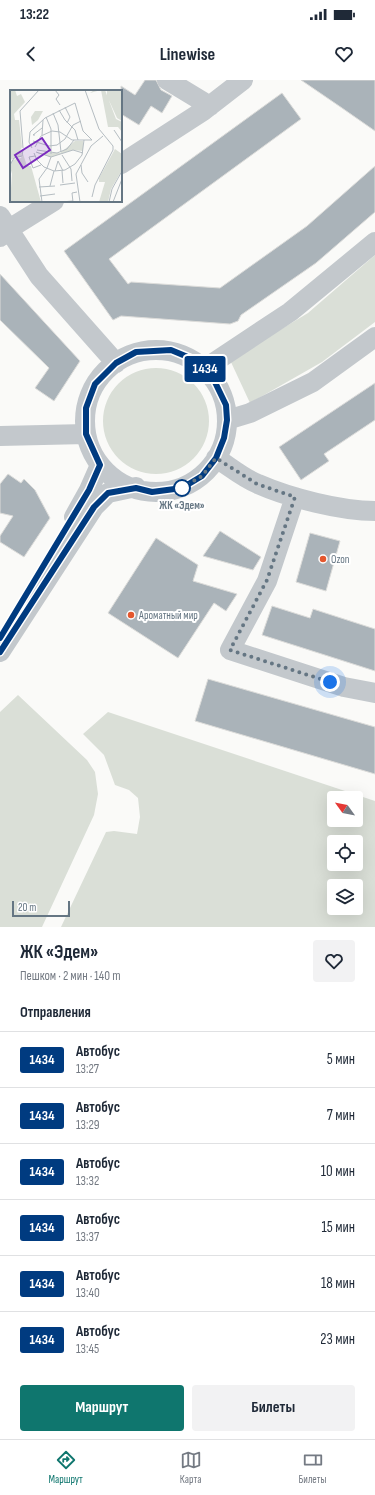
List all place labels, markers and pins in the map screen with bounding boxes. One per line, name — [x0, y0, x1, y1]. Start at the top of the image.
marker: ЖК «Эдем» — [173, 479, 191, 497]
place label: ЖК «Эдем» — [159, 499, 205, 512]
place label: Ozon — [331, 553, 350, 566]
marker: Ozon — [318, 554, 328, 564]
place label: Ароматный мир — [138, 609, 198, 622]
marker: Ароматный мир — [126, 610, 136, 620]

